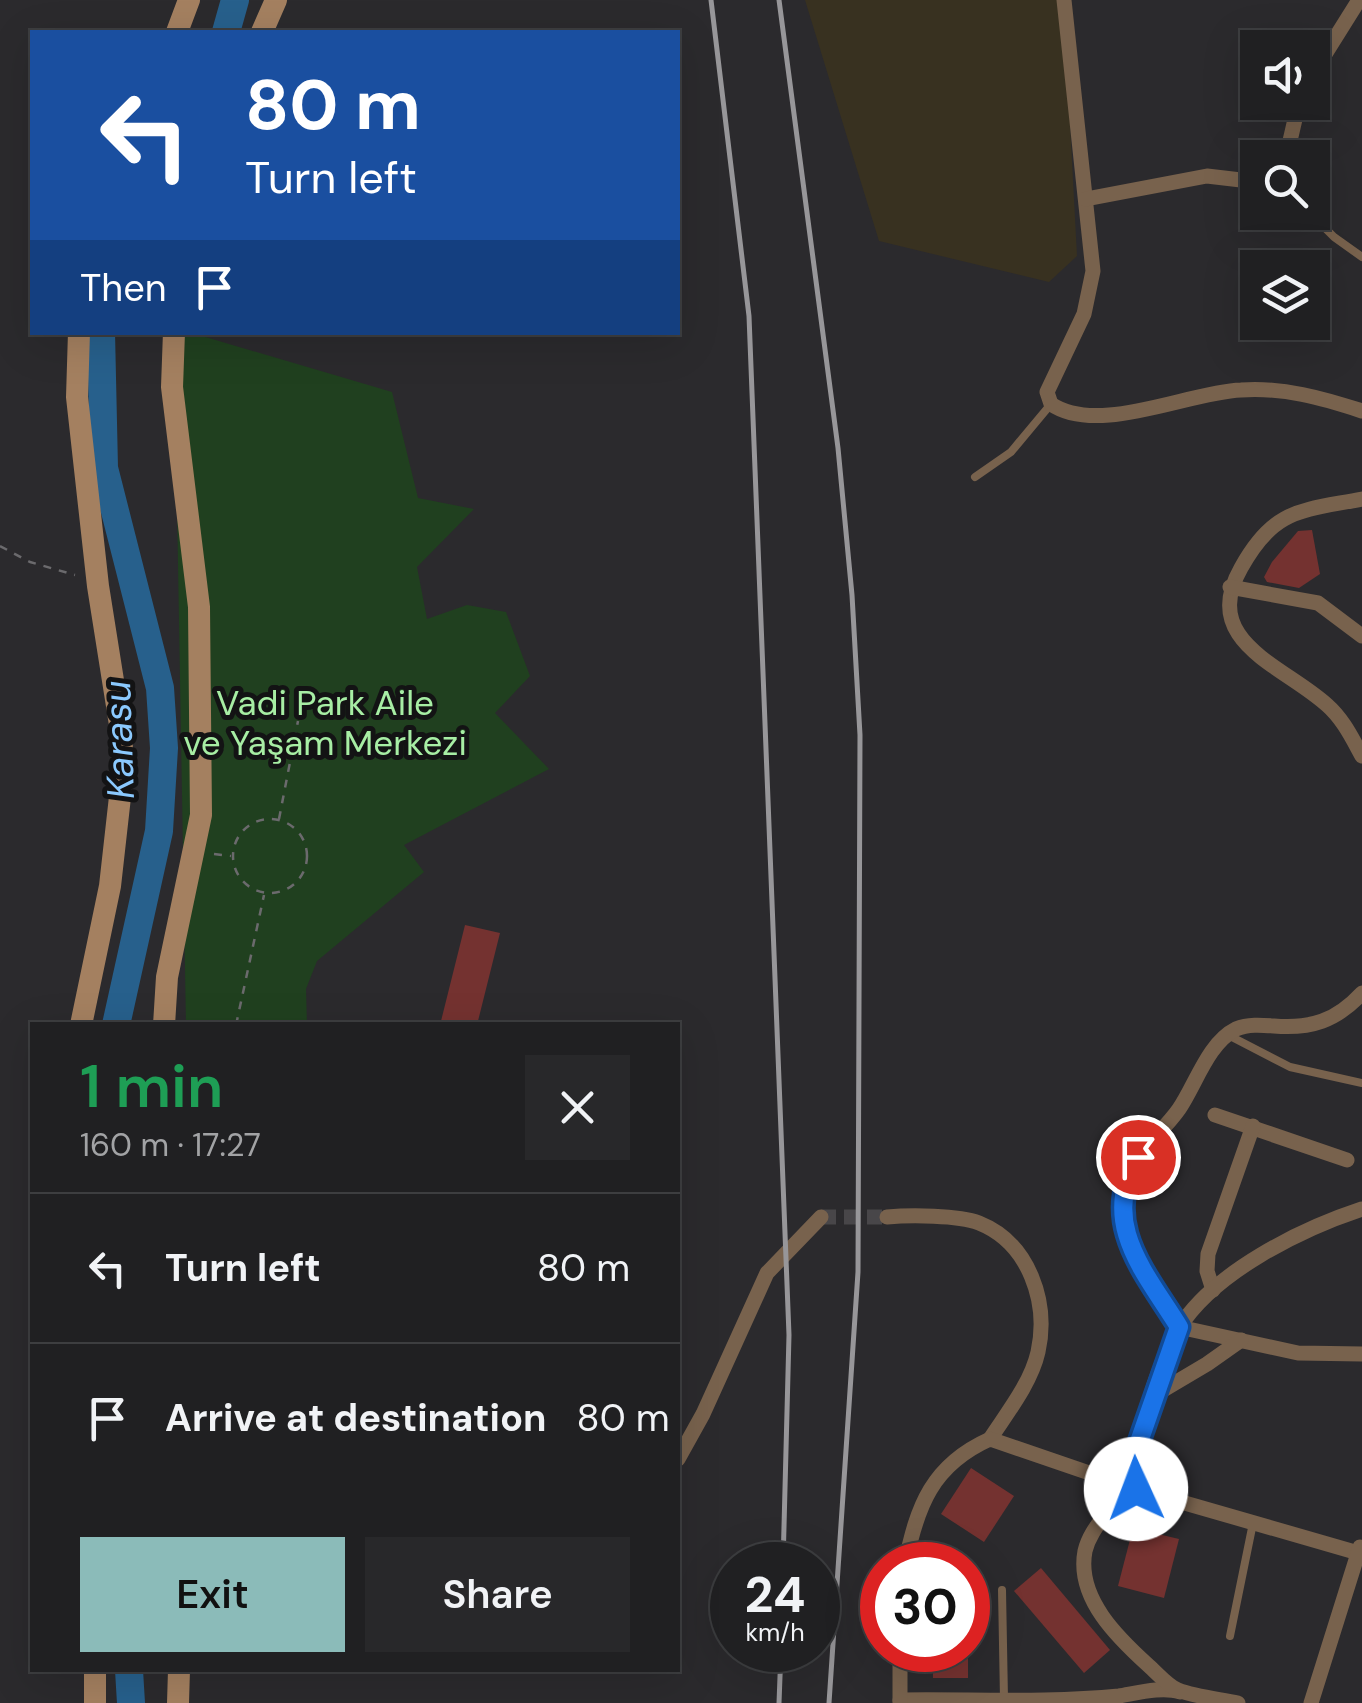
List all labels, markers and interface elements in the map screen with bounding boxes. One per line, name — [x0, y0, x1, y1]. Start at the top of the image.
map controls — [1240, 30, 1330, 340]
button: sound — [1240, 30, 1330, 120]
text: 80 m — [245, 60, 421, 151]
icon: left — [80, 70, 210, 200]
button: search — [1240, 140, 1330, 230]
text: Turn left — [245, 148, 417, 207]
button: layers — [1240, 250, 1330, 340]
icon: arrive — [187, 260, 242, 315]
text: Then — [80, 263, 167, 313]
water label: Karasu — [92, 680, 146, 800]
park label: Vadi Park Aile ve Yaşam Merkezi — [183, 680, 467, 766]
text: 1 min — [80, 1047, 223, 1126]
button: close — [525, 1055, 630, 1160]
pin — [1096, 1115, 1181, 1200]
text: 160 m · 17:27 — [80, 1124, 261, 1166]
icon: arrive — [1111, 1130, 1166, 1185]
icon: left — [80, 1241, 135, 1296]
text: Turn left — [165, 1243, 321, 1293]
text: 80 m — [537, 1243, 630, 1293]
icon: arrive — [80, 1391, 135, 1446]
text: Arrive at destination — [165, 1393, 547, 1443]
text: 80 m — [577, 1393, 670, 1443]
position arrow — [1084, 1437, 1188, 1541]
button: Exit — [80, 1537, 345, 1652]
button: Share — [365, 1537, 630, 1652]
speed limit sign: 30 — [860, 1542, 990, 1672]
text: 24 — [745, 1562, 806, 1628]
text: km/h — [745, 1616, 805, 1649]

